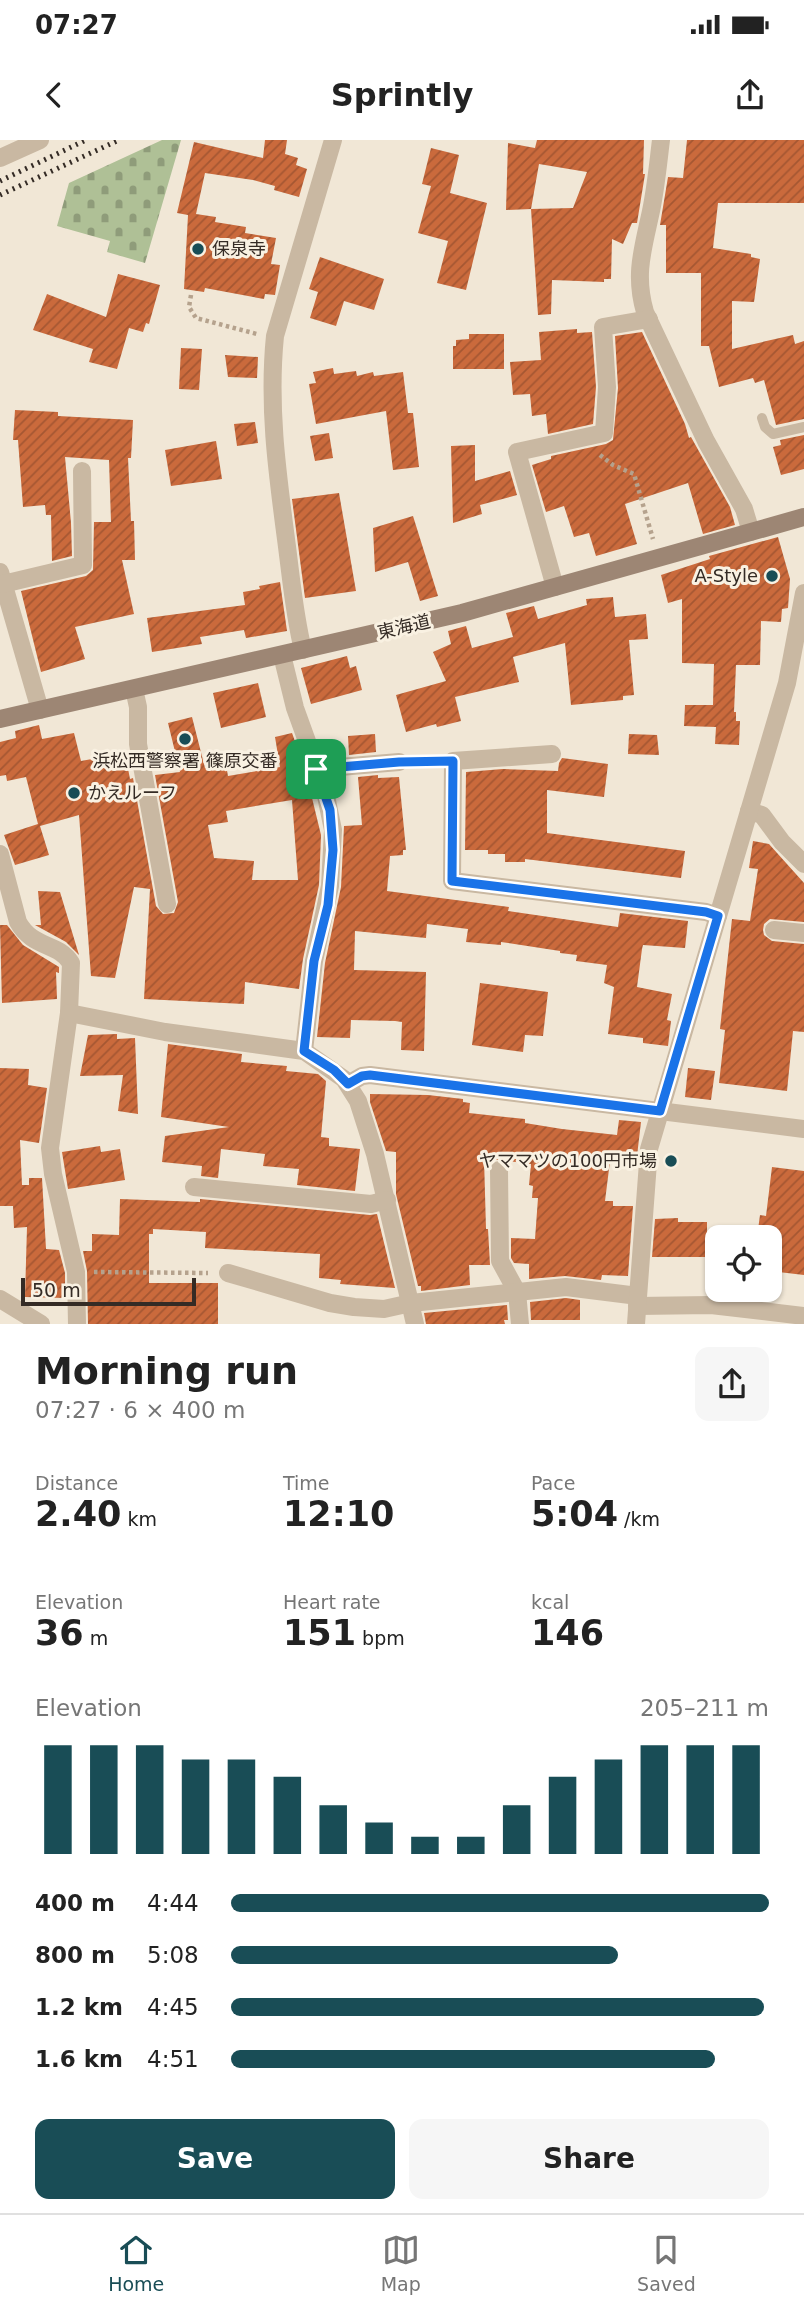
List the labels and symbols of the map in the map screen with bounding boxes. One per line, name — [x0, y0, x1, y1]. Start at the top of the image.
place label: 保泉寺 — [212, 238, 266, 259]
marker: 保泉寺 — [190, 241, 206, 257]
place label: A-Style — [694, 565, 758, 586]
marker: A-Style — [764, 568, 780, 584]
street label: 東海道 — [375, 610, 433, 643]
marker: 浜松西警察署 篠原交番 — [177, 731, 193, 747]
pin — [286, 739, 346, 799]
place label: 浜松西警察署 篠原交番 — [92, 750, 278, 771]
place label: かえルーフ — [88, 782, 177, 803]
marker: かえルーフ — [66, 785, 82, 801]
place label: ヤママツの100円市場 — [479, 1150, 657, 1171]
marker: ヤママツの100円市場 — [663, 1153, 679, 1169]
scale bar — [21, 1275, 196, 1307]

